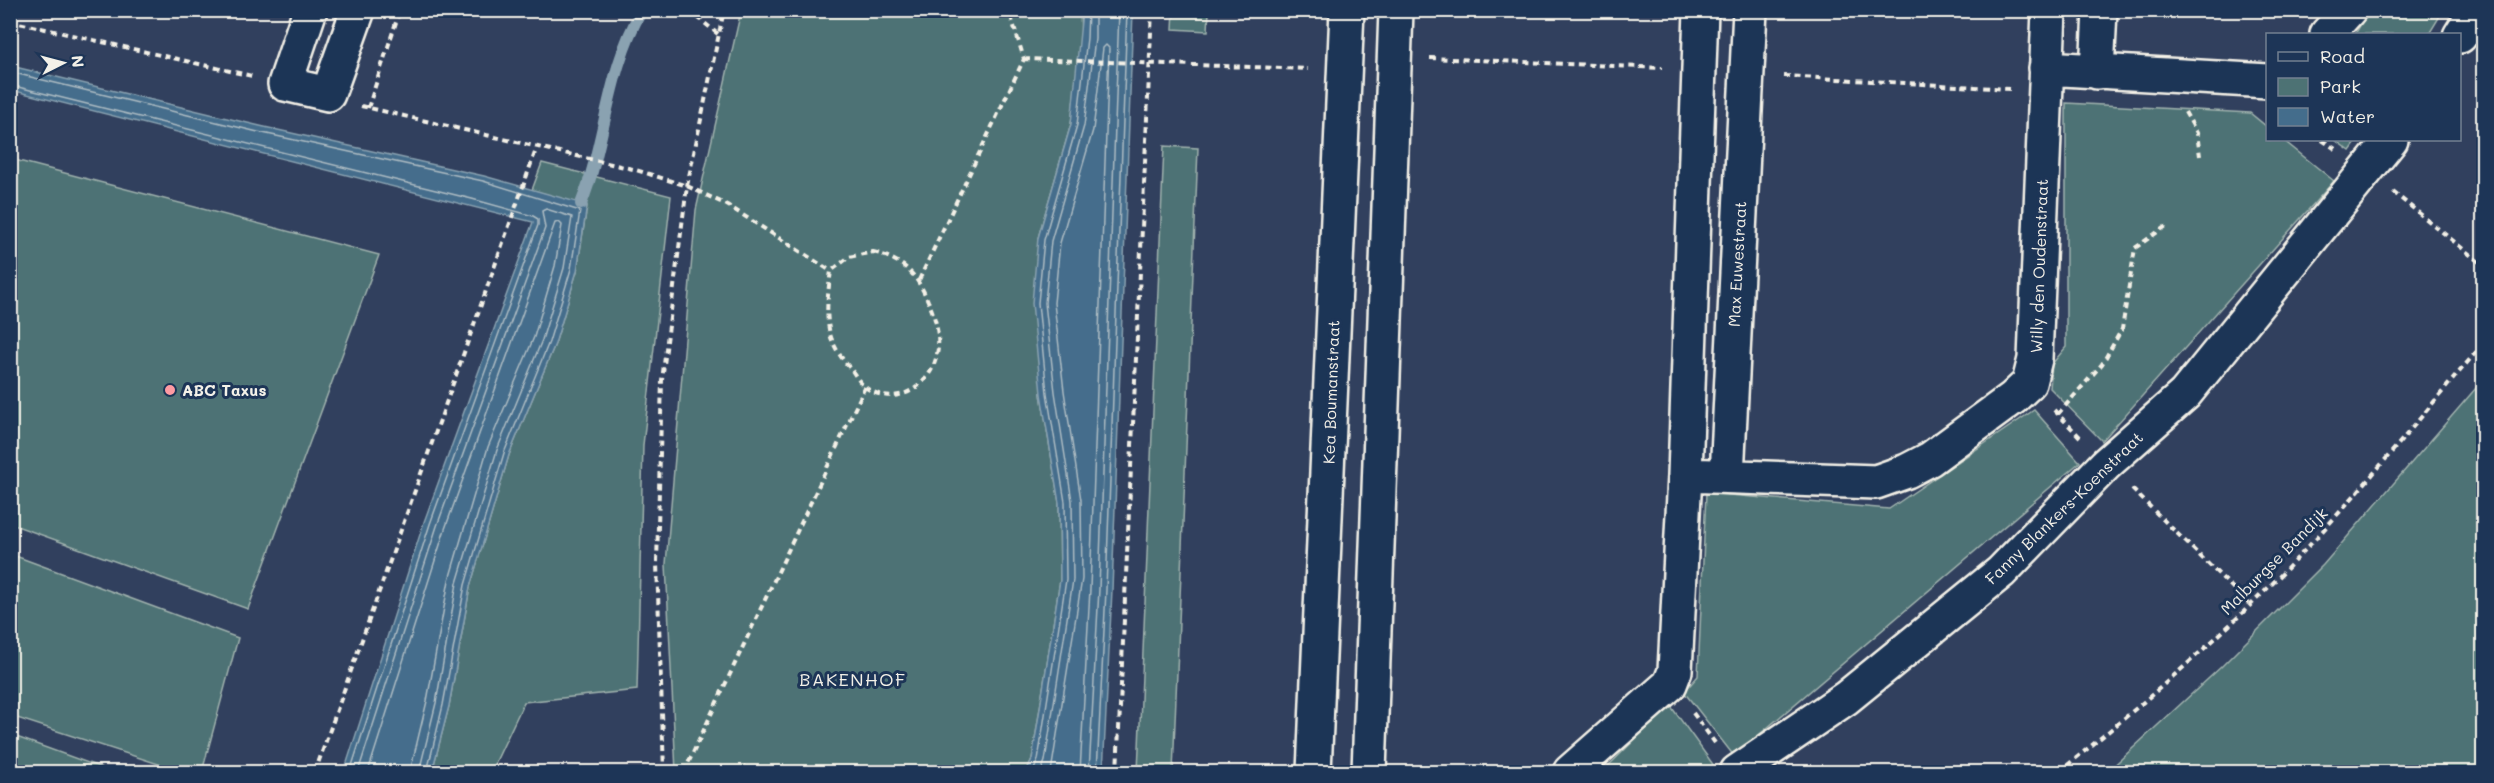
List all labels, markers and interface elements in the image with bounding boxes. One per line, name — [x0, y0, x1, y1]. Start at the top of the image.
north arrow — [33, 33, 93, 93]
legend — [2266, 33, 2461, 141]
text: Road — [2320, 44, 2365, 68]
text: N — [67, 54, 89, 69]
text: Park — [2320, 74, 2361, 98]
text: Water — [2320, 104, 2375, 128]
street label: Willy den Oudenstraat — [2025, 178, 2052, 354]
street label: Max Euwestraat — [1723, 200, 1750, 327]
street label: Kea Boumanstraat — [1317, 320, 1344, 464]
place label: ABC Taxus — [182, 379, 267, 400]
marker: ABC Taxus — [163, 383, 177, 397]
street label: Fanny Blankers-Koenstraat — [1980, 427, 2147, 589]
street label: Malburgse Bandijk — [2215, 502, 2332, 619]
district label: BAKENHOF — [799, 667, 907, 691]

